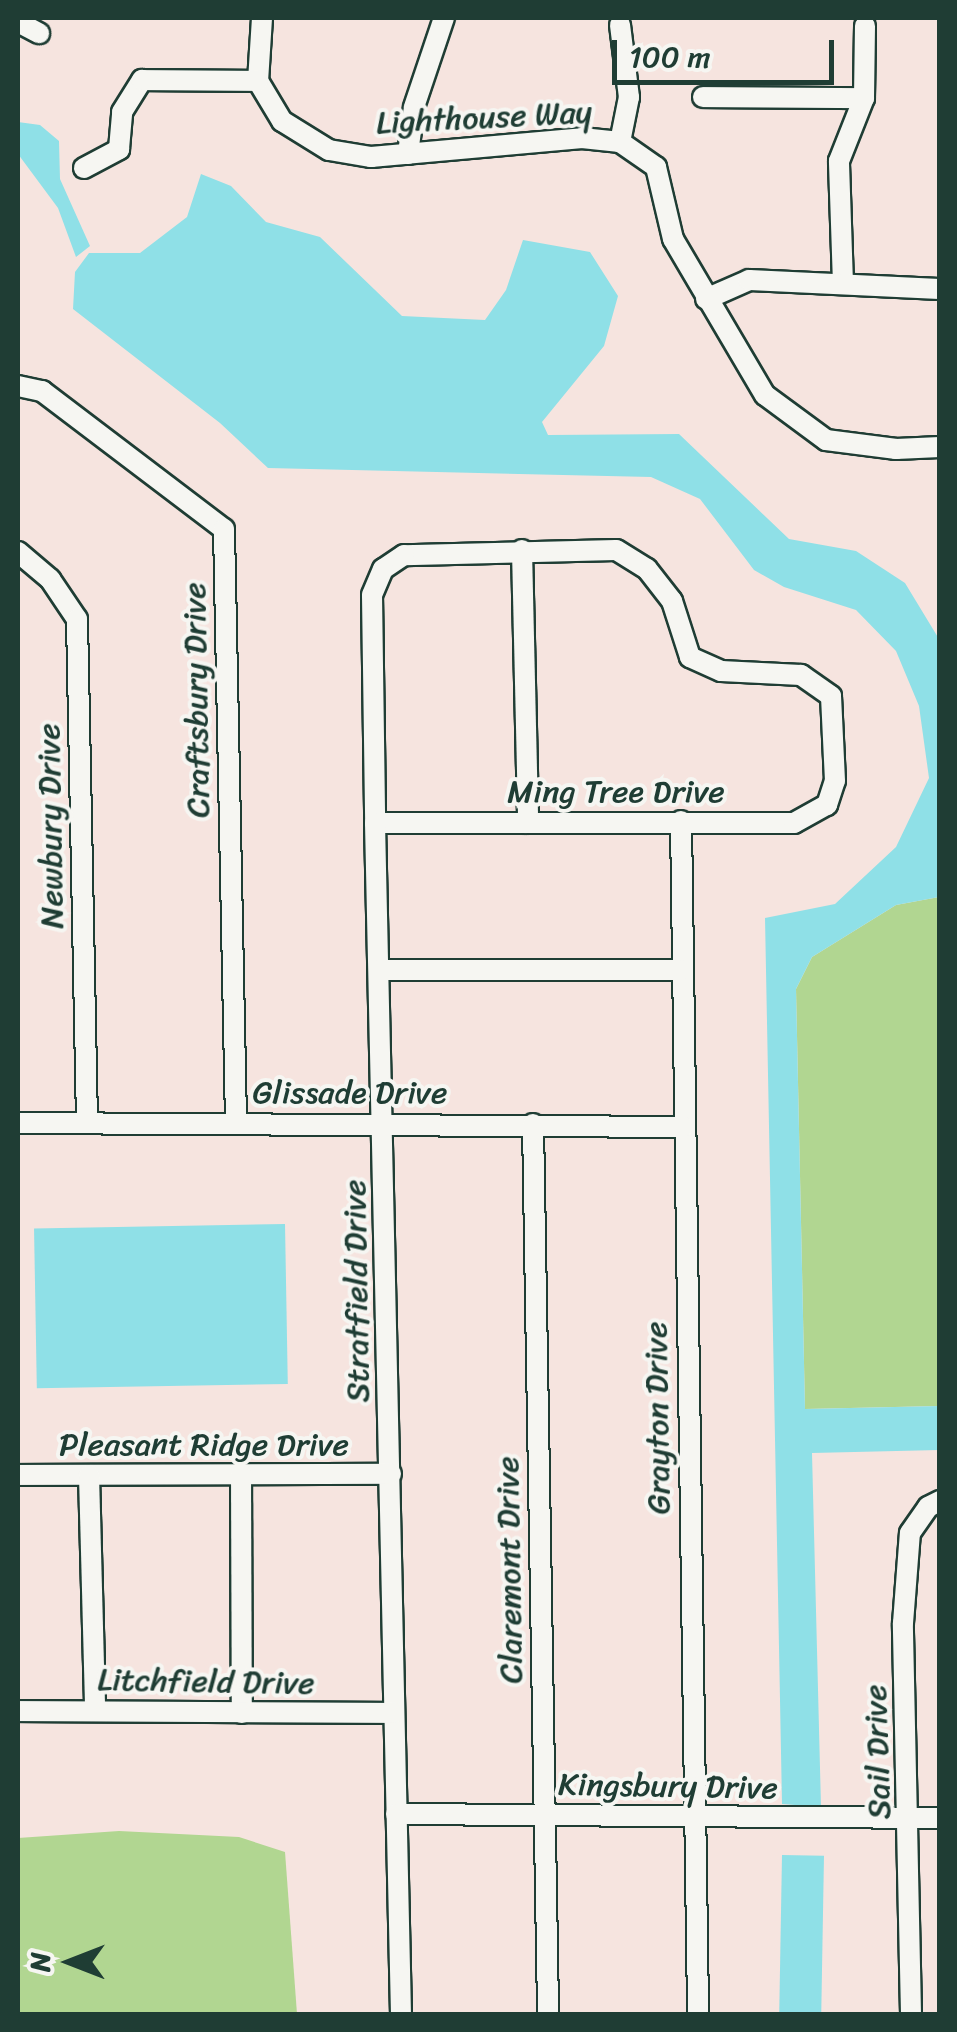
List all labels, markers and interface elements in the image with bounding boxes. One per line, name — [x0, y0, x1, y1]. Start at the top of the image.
scale bar — [617, 20, 840, 82]
text: 100 m — [629, 30, 711, 84]
street label: Lighthouse Way — [375, 93, 593, 143]
street label: Craftsbury Drive — [176, 582, 218, 818]
street label: Newbury Drive — [30, 723, 72, 929]
street label: Ming Tree Drive — [507, 773, 725, 811]
street label: Glissade Drive — [253, 1074, 447, 1112]
street label: Stratfield Drive — [336, 1179, 378, 1403]
street label: Grayton Drive — [637, 1321, 679, 1515]
street label: Pleasant Ridge Drive — [59, 1426, 349, 1464]
street label: Claremont Drive — [489, 1456, 531, 1684]
street label: Litchfield Drive — [97, 1661, 315, 1703]
street label: Sail Drive — [856, 1684, 900, 1820]
street label: Kingsbury Drive — [558, 1766, 778, 1808]
north arrow — [20, 1912, 120, 2012]
text: N — [15, 1952, 64, 1972]

